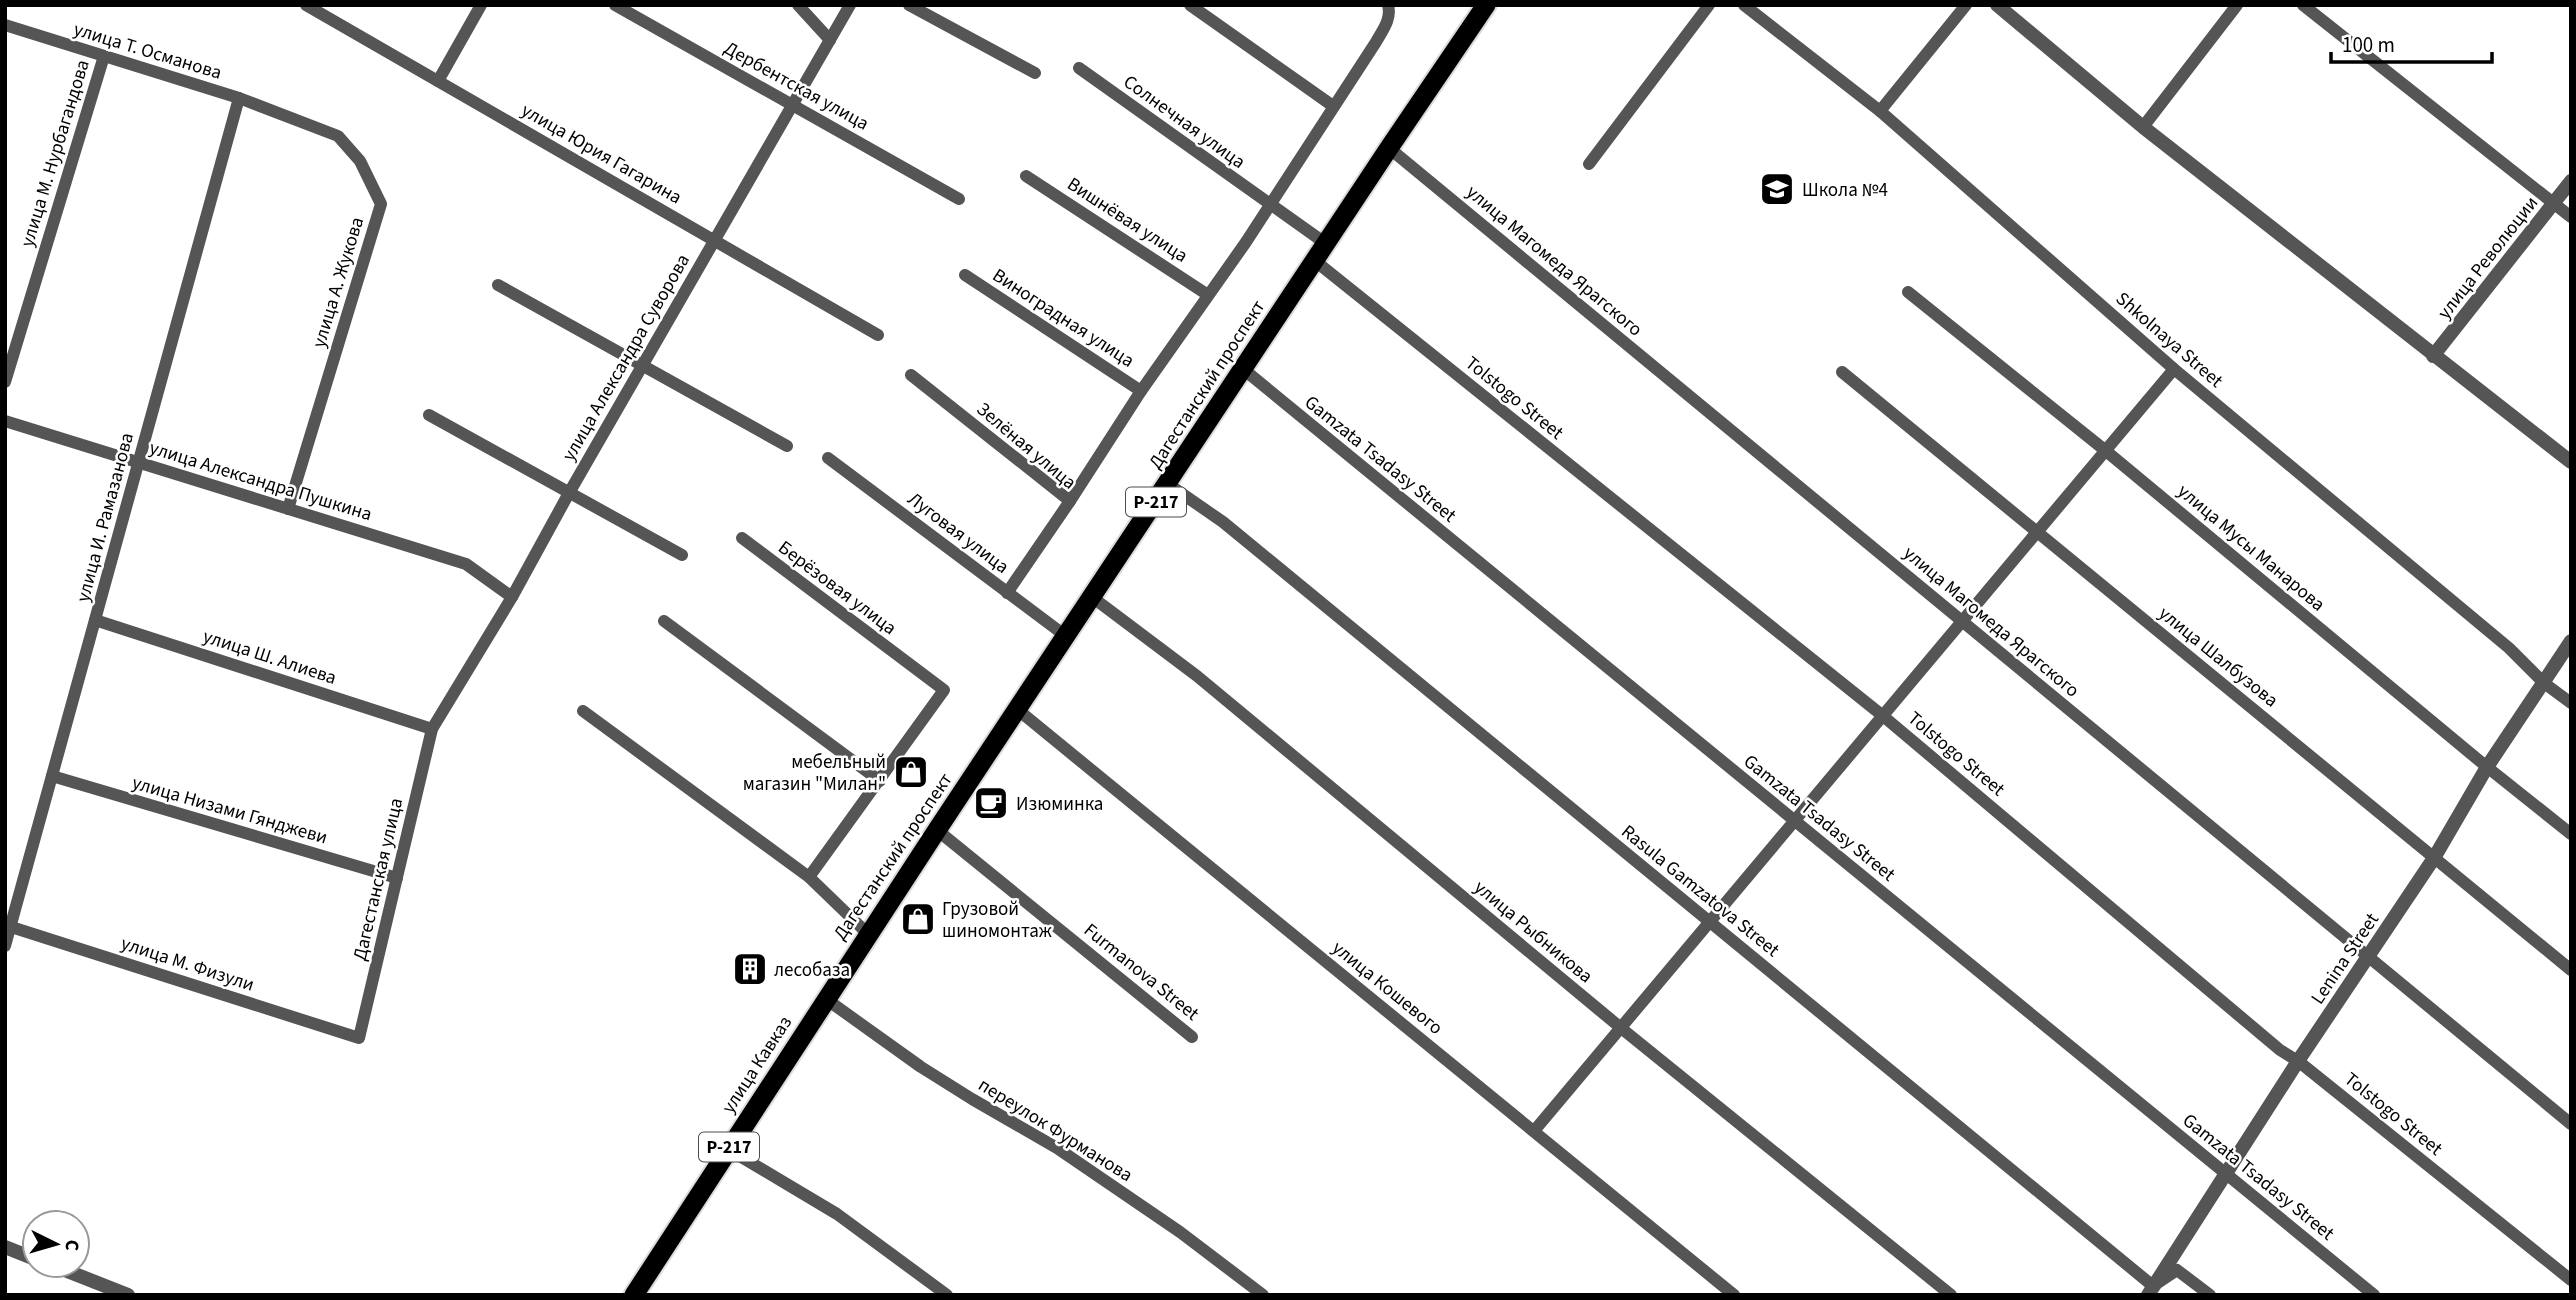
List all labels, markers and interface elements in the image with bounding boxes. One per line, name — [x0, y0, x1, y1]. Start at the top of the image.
street label: улица Т. Османова — [70, 16, 225, 87]
scale bar — [2331, 21, 2492, 65]
text: 100 m — [2342, 30, 2395, 60]
street label: Дербентская улица — [719, 35, 874, 137]
street label: улица М. Нурбагандова — [14, 56, 97, 250]
street label: Солнечная улица — [1118, 69, 1251, 176]
street label: улица Юрия Гагарина — [516, 97, 686, 211]
school or university icon: Школа №4 — [1758, 170, 1796, 208]
street label: Вишнёвая улица — [1062, 171, 1193, 269]
place label: Школа №4 — [1802, 177, 1888, 204]
street label: улица Магомеда Ярагского — [1460, 179, 1648, 343]
street label: улица Революции — [2432, 191, 2545, 325]
street label: улица А. Жукова — [306, 214, 371, 351]
street label: улица Александра Суворова — [556, 249, 697, 466]
street label: Виноградная улица — [987, 262, 1139, 374]
street label: Shkolnaya Street — [2110, 286, 2229, 395]
street label: Дагестанский проспект — [1142, 295, 1272, 475]
street label: Tolstogo Street — [1459, 350, 1569, 447]
street label: Gamzata Tsadasy Street — [1298, 389, 1462, 529]
street label: Зелёная улица — [970, 396, 1082, 496]
street label: улица И. Рамазанова — [70, 430, 141, 605]
street label: улица Александра Пушкина — [146, 435, 375, 528]
street label: улица Мусы Манарова — [2171, 478, 2331, 618]
street label: Луговая улица — [902, 486, 1014, 580]
road number: Р-217 — [1126, 488, 1186, 516]
street label: Берёзовая улица — [772, 535, 902, 642]
street label: улица Магомеда Ярагского — [1897, 540, 2085, 704]
street label: улица Шалбузова — [2152, 600, 2284, 714]
street label: улица Ш. Алиева — [199, 623, 340, 692]
street label: Tolstogo Street — [1902, 706, 2011, 803]
street label: Gamzata Tsadasy Street — [1737, 748, 1901, 888]
place label: мебельный магазин "Милан" — [743, 749, 886, 798]
shop icon: мебельный магазин "Милан" — [892, 753, 930, 791]
street label: Дагестанский проспект — [827, 768, 959, 946]
street label: улица Низами Гянджеви — [129, 770, 330, 851]
cafe icon: Изюминка — [972, 784, 1010, 822]
place label: Изюминка — [1016, 791, 1103, 818]
street label: Дагестанская улица — [347, 795, 410, 963]
street label: Rasula Gamzatova Street — [1615, 819, 1785, 964]
street label: улица Рыбникова — [1468, 874, 1598, 990]
place label: Грузовой шиномонтаж — [942, 896, 1052, 945]
shop icon: Грузовой шиномонтаж — [899, 900, 937, 938]
street label: Lenina Street — [2305, 907, 2386, 1010]
street label: Furmanova Street — [1078, 917, 1205, 1028]
street label: улица М. Физули — [117, 930, 258, 999]
street label: улица Кошевого — [1326, 935, 1448, 1041]
building icon: лесобаза — [731, 950, 769, 988]
place label: лесобаза — [774, 957, 850, 984]
street label: улица Кавказ — [716, 1011, 799, 1119]
street label: Tolstogo Street — [2338, 1066, 2448, 1163]
street label: переулок Фурманова — [973, 1072, 1138, 1189]
street label: Gamzata Tsadasy Street — [2176, 1107, 2340, 1247]
road number: Р-217 — [699, 1132, 759, 1162]
north arrow — [21, 1209, 91, 1279]
text: С — [58, 1239, 85, 1252]

